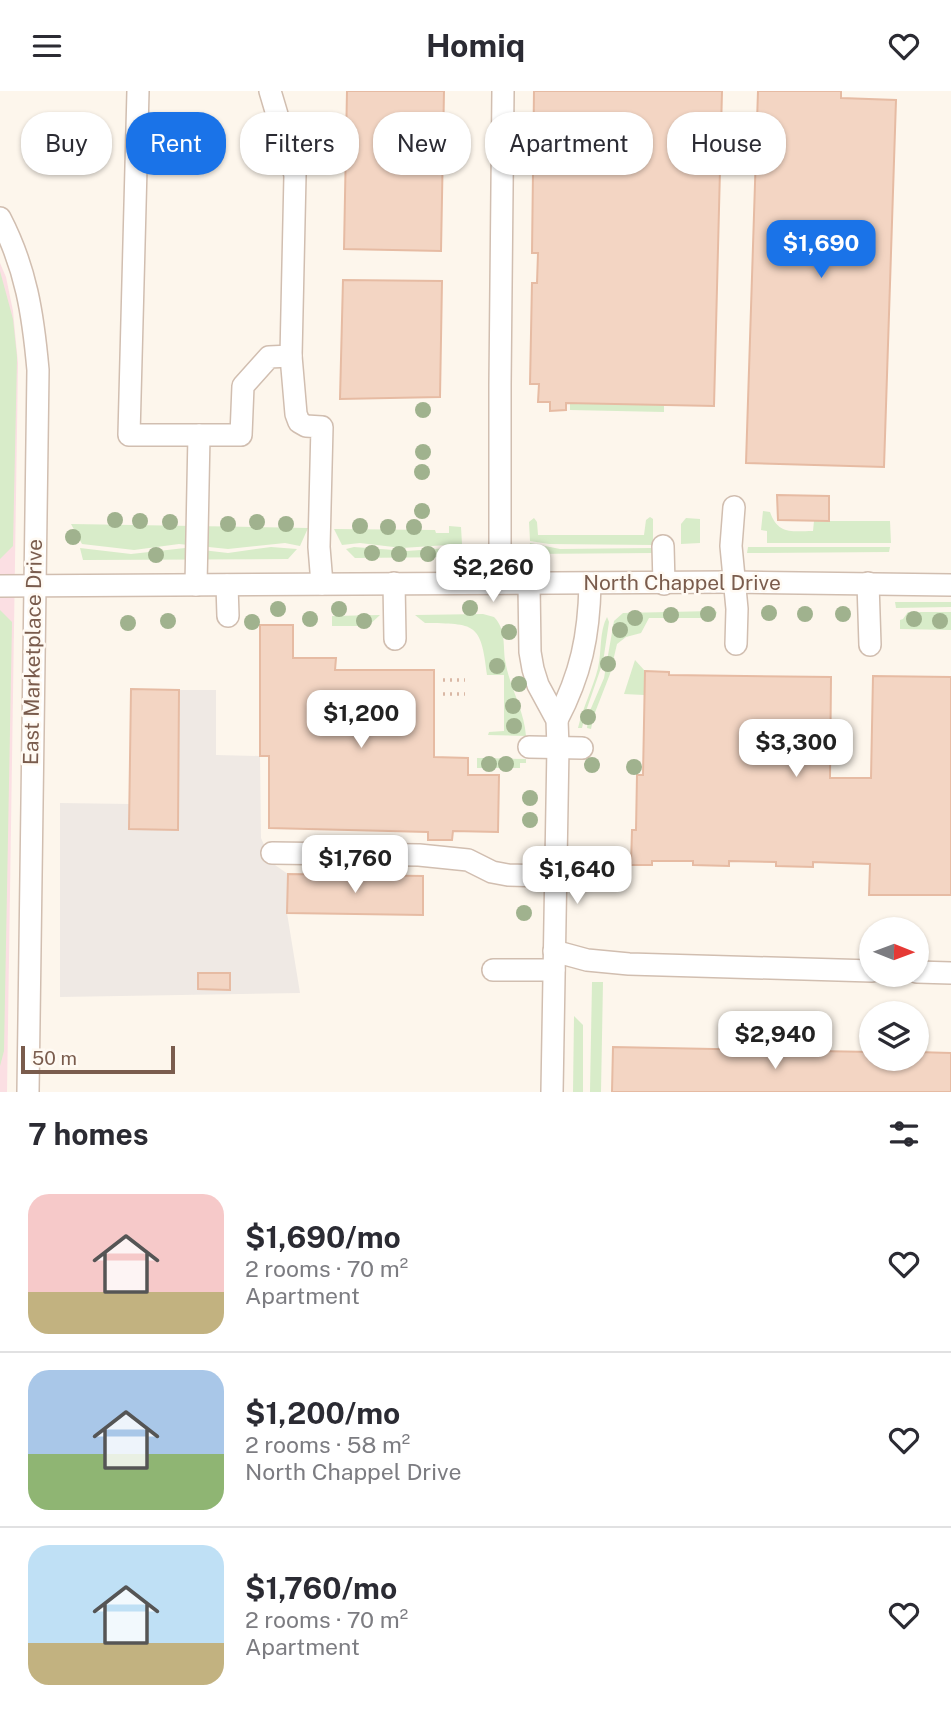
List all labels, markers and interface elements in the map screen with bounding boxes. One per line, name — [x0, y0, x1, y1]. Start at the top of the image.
icon: menu — [28, 27, 66, 65]
text: Homiq — [426, 27, 525, 64]
icon: heart — [885, 27, 923, 65]
chip: Buy — [21, 112, 112, 175]
chip: Rent — [126, 112, 226, 175]
chip: Filters — [240, 112, 359, 175]
chip: New — [373, 112, 471, 175]
chip: Apartment — [485, 112, 653, 175]
chip: House — [667, 112, 786, 175]
pin: $1,690 — [764, 221, 878, 280]
text: $1,690 — [783, 229, 859, 256]
street label: East Marketplace Drive — [18, 539, 47, 765]
pin: $2,260 — [436, 545, 550, 604]
text: $2,260 — [452, 553, 534, 580]
street label: North Chappel Drive — [583, 570, 781, 595]
pin: $1,200 — [304, 691, 418, 750]
text: $1,200 — [323, 699, 399, 726]
pin: $3,300 — [739, 719, 853, 779]
text: $3,300 — [755, 728, 837, 755]
pin: $1,760 — [298, 835, 412, 895]
text: $1,760 — [318, 844, 392, 871]
pin: $1,640 — [520, 847, 634, 906]
text: $1,640 — [539, 855, 615, 882]
north arrow — [859, 917, 929, 987]
map controls — [859, 917, 929, 1071]
button: layers — [859, 1001, 929, 1071]
pin: $2,940 — [718, 1011, 832, 1071]
text: $2,940 — [734, 1020, 816, 1047]
scale bar — [21, 1043, 175, 1075]
text: 50 m — [32, 1047, 77, 1069]
icon: filters — [885, 1115, 923, 1153]
text: 7 homes — [28, 1116, 149, 1152]
text: $1,690/mo — [245, 1219, 401, 1255]
icon: home — [84, 1222, 168, 1306]
icon: heart — [885, 1245, 923, 1283]
text: 2 rooms · 70 m² — [245, 1255, 408, 1282]
text: Apartment — [245, 1282, 360, 1309]
text: $1,200/mo — [245, 1395, 400, 1431]
icon: home — [84, 1398, 168, 1482]
icon: heart — [885, 1421, 923, 1459]
text: 2 rooms · 58 m² — [245, 1431, 410, 1458]
text: North Chappel Drive — [245, 1458, 461, 1485]
text: $1,760/mo — [245, 1570, 397, 1606]
icon: home — [84, 1573, 168, 1657]
icon: heart — [885, 1596, 923, 1634]
text: 2 rooms · 70 m² — [245, 1606, 408, 1633]
text: Apartment — [245, 1633, 360, 1660]

